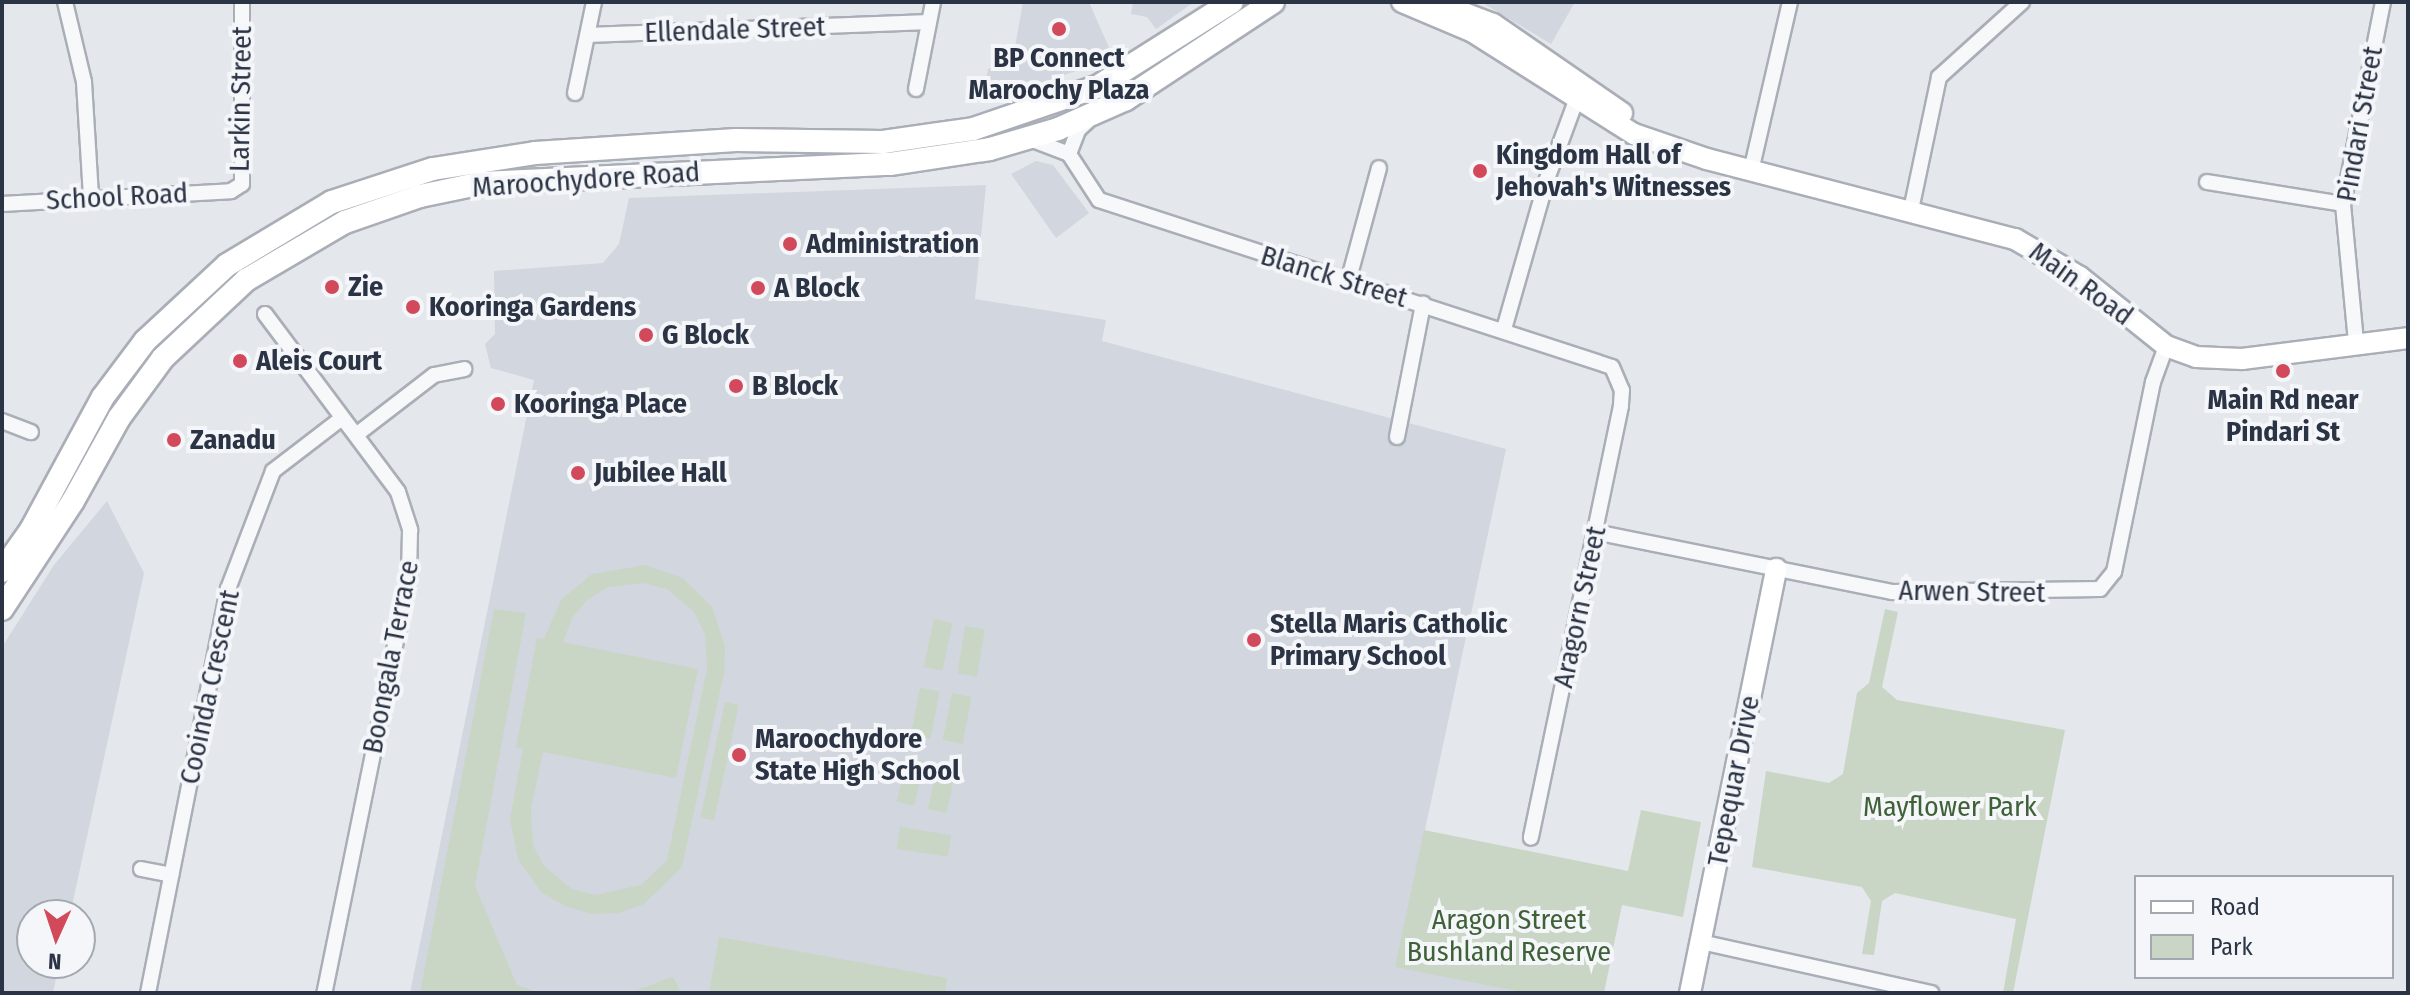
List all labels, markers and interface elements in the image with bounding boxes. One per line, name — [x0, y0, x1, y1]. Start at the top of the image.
street label: Ellendale Street — [644, 10, 826, 50]
marker: BP Connect Maroochy Plaza — [1050, 20, 1068, 38]
street label: Larkin Street — [223, 26, 259, 172]
place label: BP Connect Maroochy Plaza — [968, 41, 1150, 107]
street label: Pindari Street — [2330, 44, 2390, 204]
place label: Kingdom Hall of Jehovah's Witnesses — [1496, 138, 1731, 204]
street label: Maroochydore Road — [471, 155, 701, 205]
marker: Kingdom Hall of Jehovah's Witnesses — [1471, 162, 1489, 180]
street label: School Road — [45, 177, 189, 217]
place label: Administration — [806, 227, 979, 261]
marker: Administration — [781, 235, 799, 253]
street label: Main Road — [2023, 235, 2139, 333]
street label: Blanck Street — [1257, 239, 1411, 315]
place label: Zie — [348, 270, 383, 304]
place label: A Block — [774, 271, 860, 305]
marker: Zie — [323, 278, 341, 296]
marker: A Block — [749, 279, 767, 297]
place label: Kooringa Gardens — [429, 290, 636, 324]
marker: Kooringa Gardens — [404, 298, 422, 316]
place label: G Block — [662, 318, 749, 352]
marker: G Block — [637, 326, 655, 344]
place label: Aleis Court — [256, 344, 382, 378]
marker: Aleis Court — [231, 352, 249, 370]
marker: Main Rd near Pindari St — [2274, 362, 2292, 380]
place label: B Block — [752, 369, 838, 403]
marker: B Block — [727, 377, 745, 395]
place label: Main Rd near Pindari St — [2207, 383, 2359, 449]
place label: Kooringa Place — [514, 387, 687, 421]
marker: Kooringa Place — [489, 395, 507, 413]
place label: Zanadu — [190, 423, 276, 457]
marker: Zanadu — [165, 431, 183, 449]
place label: Jubilee Hall — [594, 456, 727, 490]
marker: Jubilee Hall — [569, 464, 587, 482]
street label: Aragorn Street — [1546, 523, 1614, 691]
street label: Boongala Terrace — [356, 558, 426, 756]
street label: Arwen Street — [1898, 574, 2046, 610]
street label: Cooinda Crescent — [173, 587, 247, 787]
place label: Stella Maris Catholic Primary School — [1270, 607, 1508, 673]
marker: Stella Maris Catholic Primary School — [1245, 631, 1263, 649]
street label: Tepequar Drive — [1701, 693, 1767, 869]
place label: Maroochydore State High School — [755, 722, 960, 788]
marker: Maroochydore State High School — [730, 746, 748, 764]
park label: Mayflower Park — [1863, 790, 2037, 824]
legend — [2134, 875, 2394, 979]
text: Road — [2210, 893, 2260, 921]
north arrow — [16, 899, 96, 979]
park label: Aragon Street Bushland Reserve — [1407, 903, 1611, 969]
text: Park — [2210, 933, 2253, 961]
text: N — [48, 948, 62, 975]

